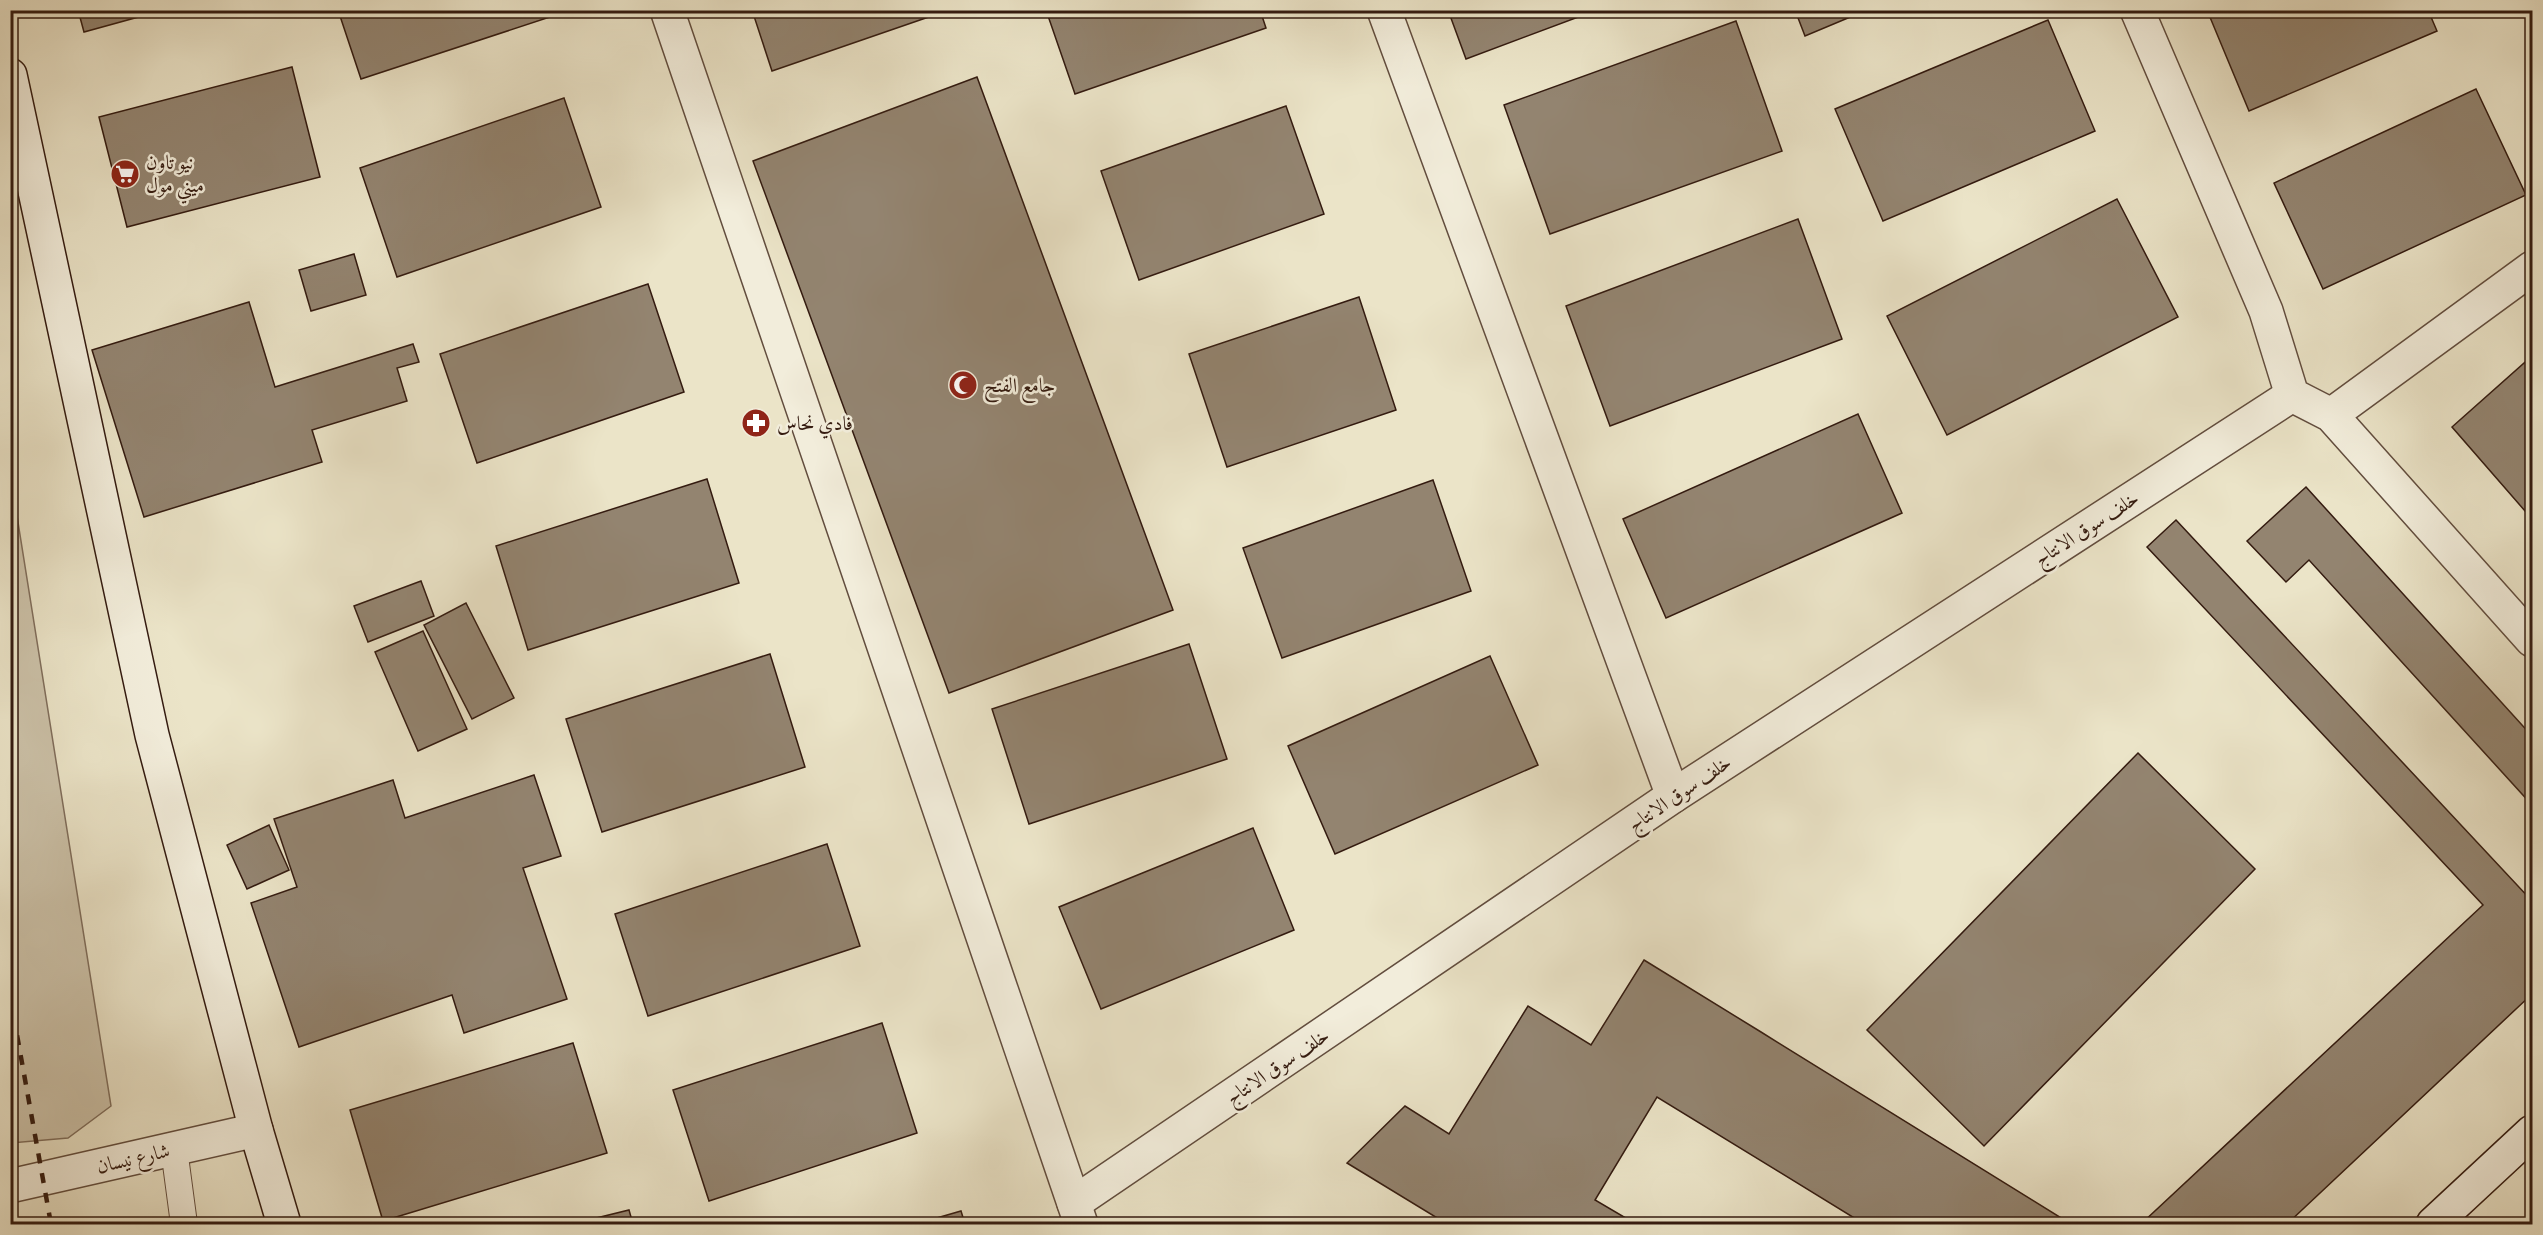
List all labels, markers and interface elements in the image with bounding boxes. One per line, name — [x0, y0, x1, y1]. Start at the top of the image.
place label: نيو تاون ميني مول — [146, 149, 204, 204]
supermarket icon: نيو تاون ميني مول — [109, 158, 141, 190]
mosque icon: جامع الفتح — [947, 369, 979, 401]
place label: جامع الفتح — [984, 372, 1055, 403]
pharmacy icon: فادي نحاس — [740, 407, 772, 439]
place label: فادي نحاس — [777, 410, 853, 439]
street label: خلف سوق الانتاج — [2029, 484, 2146, 576]
street label: خلف سوق الانتاج — [1622, 749, 1739, 841]
street label: خلف سوق الانتاج — [1220, 1022, 1337, 1114]
street label: شارع نيسان — [94, 1137, 173, 1184]

